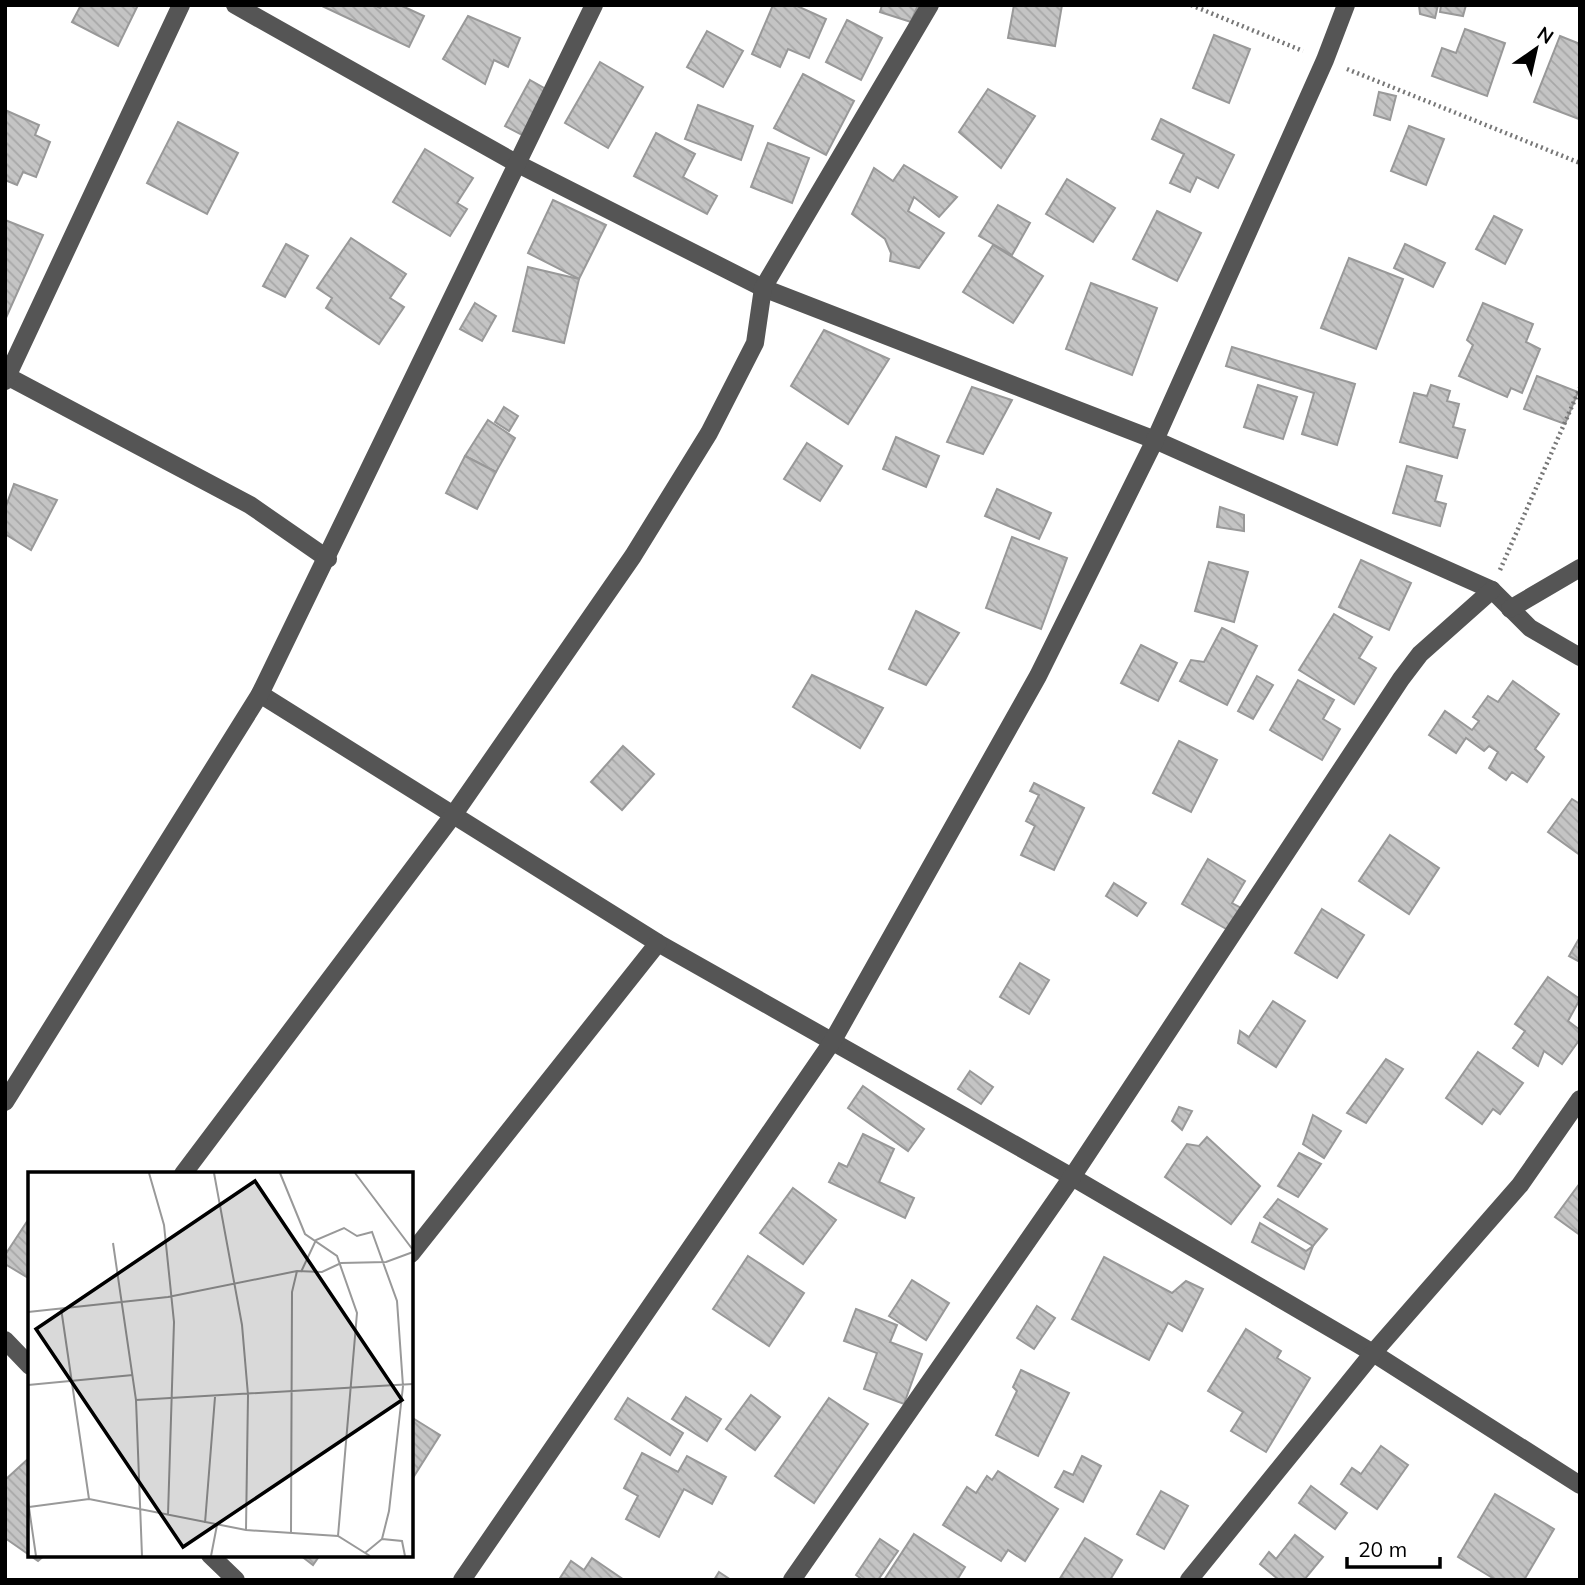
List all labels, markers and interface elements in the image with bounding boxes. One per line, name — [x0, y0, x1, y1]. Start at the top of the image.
north arrow — [1501, 14, 1571, 84]
text: N — [1533, 21, 1558, 49]
inset map — [28, 1172, 413, 1557]
scale bar — [1347, 1526, 1440, 1570]
text: 20 m — [1358, 1536, 1407, 1562]

